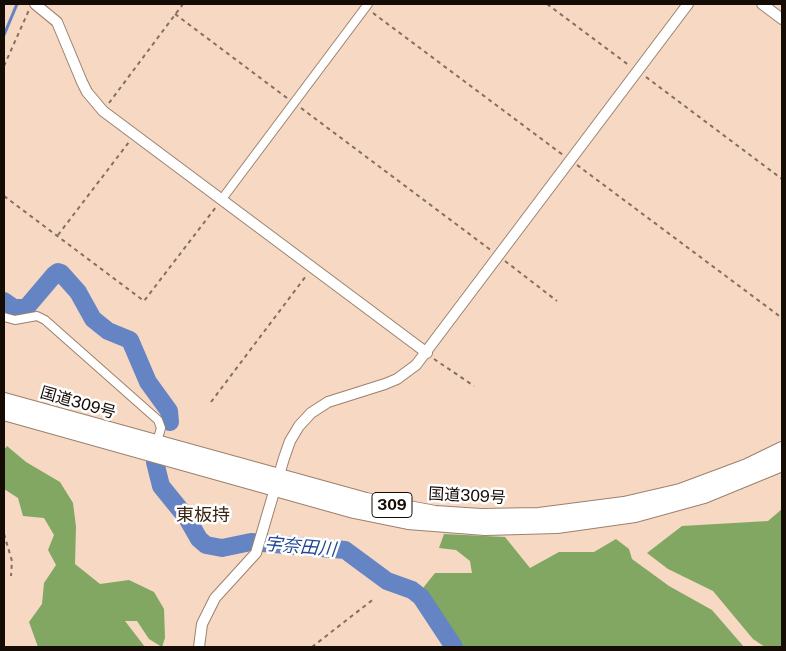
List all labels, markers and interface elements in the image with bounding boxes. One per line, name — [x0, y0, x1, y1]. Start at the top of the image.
street label: 国道309号 — [38, 383, 118, 423]
street label: 国道309号 — [428, 484, 506, 508]
road number: 309 — [372, 492, 412, 518]
district label: 東板持 — [176, 504, 230, 526]
water label: 宇奈田川 — [263, 533, 337, 561]

